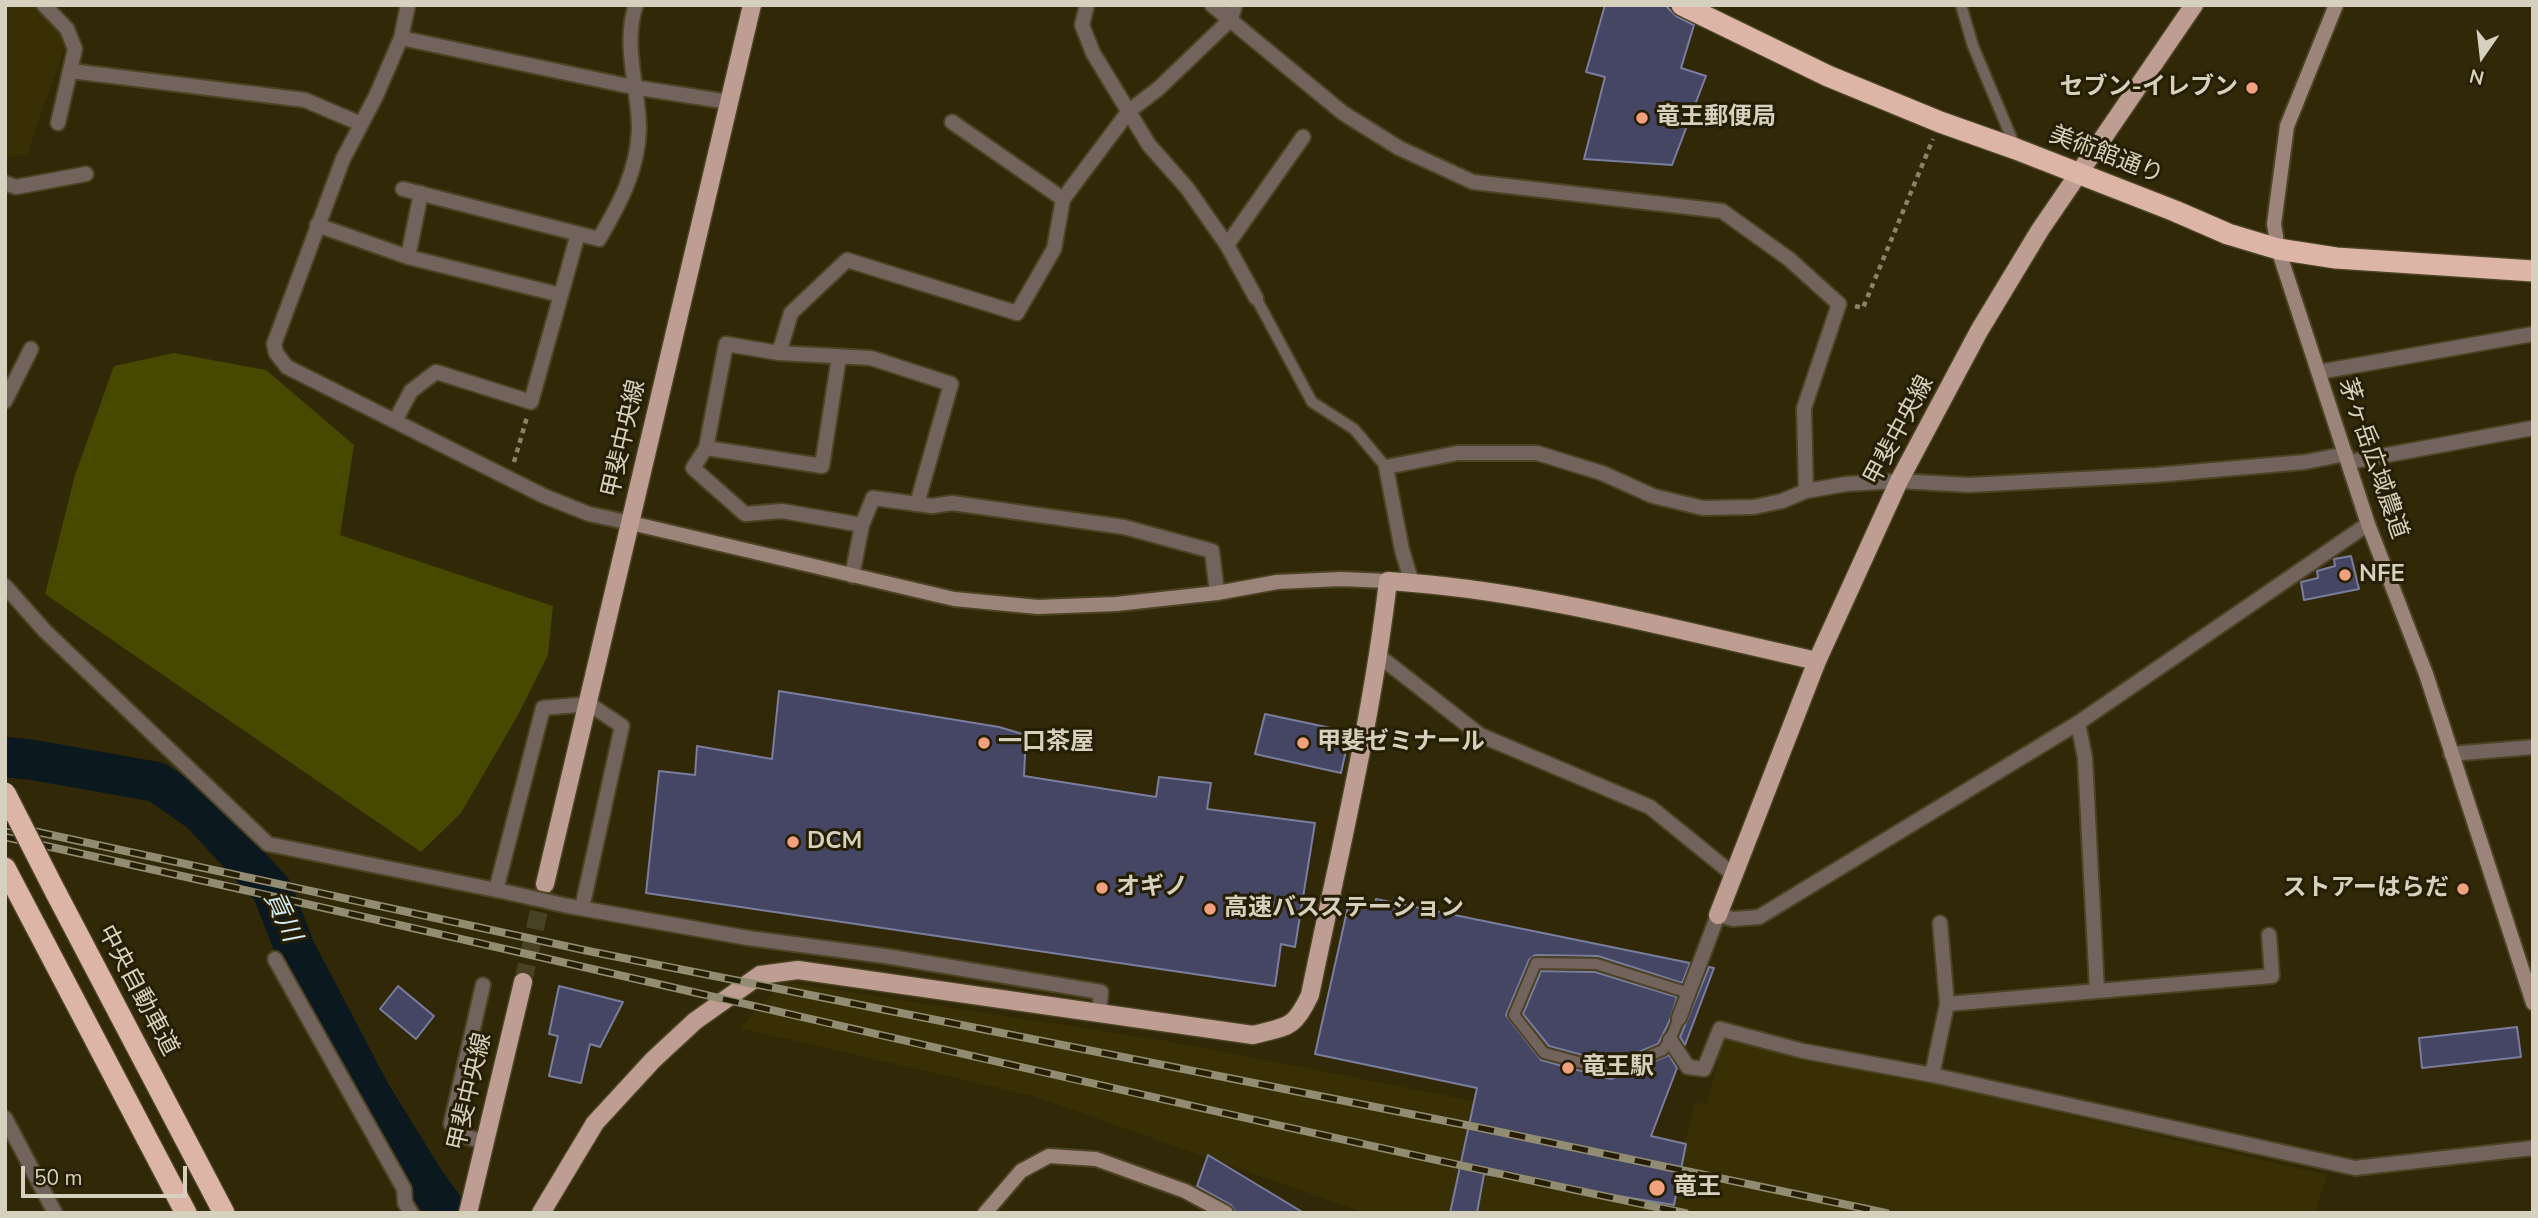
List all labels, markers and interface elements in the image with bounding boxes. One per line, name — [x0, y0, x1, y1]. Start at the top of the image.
north arrow — [2447, 21, 2517, 91]
text: N — [2467, 62, 2487, 91]
place label: セブン-イレブン — [2060, 74, 2238, 102]
marker: セブン-イレブン — [2244, 80, 2260, 96]
place label: 竜王郵便局 — [1656, 104, 1776, 132]
marker: 竜王郵便局 — [1634, 110, 1650, 126]
street label: 美術館通り — [2045, 121, 2167, 191]
street label: 甲斐中央線 — [1859, 371, 1941, 491]
street label: 茅ヶ岳広域農道 — [2331, 375, 2413, 543]
street label: 甲斐中央線 — [597, 377, 653, 501]
place label: NFE — [2359, 561, 2405, 589]
marker: NFE — [2337, 567, 2353, 583]
place label: 一口茶屋 — [998, 729, 1094, 757]
place label: 甲斐ゼミナール — [1317, 729, 1485, 757]
marker: 一口茶屋 — [976, 735, 992, 751]
marker: 甲斐ゼミナール — [1295, 735, 1311, 751]
place label: DCM — [807, 828, 862, 856]
marker: DCM — [785, 834, 801, 850]
place label: オギノ — [1116, 874, 1188, 902]
place label: ストアーはらだ — [2282, 875, 2449, 903]
marker: オギノ — [1094, 880, 1110, 896]
marker: ストアーはらだ — [2455, 881, 2471, 897]
water label: 貢川 — [256, 887, 306, 947]
place label: 高速バスステーション — [1224, 895, 1464, 923]
marker: 高速バスステーション — [1202, 901, 1218, 917]
street label: 中央自動車道 — [90, 921, 184, 1061]
street label: 甲斐中央線 — [443, 1030, 499, 1154]
place label: 竜王駅 — [1582, 1054, 1654, 1082]
marker: 竜王駅 — [1560, 1060, 1576, 1076]
scale bar — [24, 1152, 191, 1196]
text: 50 m — [34, 1164, 83, 1192]
place label: 竜王 — [1673, 1174, 1721, 1202]
marker: 竜王 — [1647, 1178, 1667, 1198]

